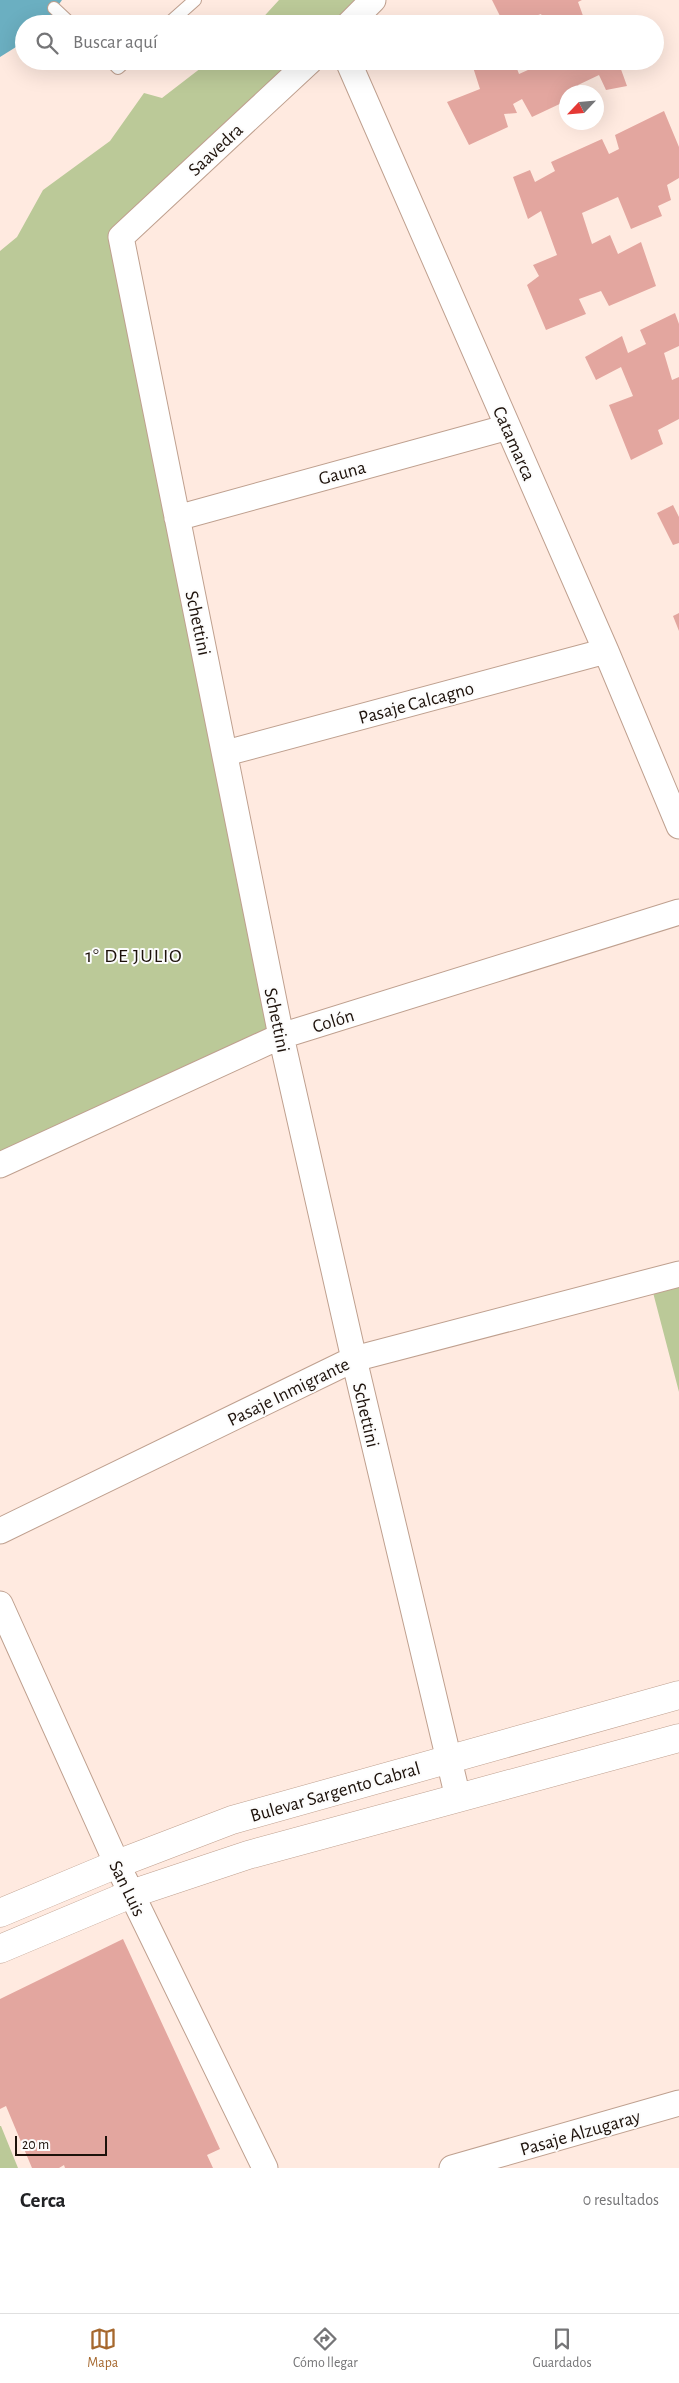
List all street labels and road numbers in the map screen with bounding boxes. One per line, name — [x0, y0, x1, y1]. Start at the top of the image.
street label: Saavedra — [185, 120, 247, 180]
street label: Catamarca — [489, 404, 538, 484]
street label: Gauna — [317, 458, 368, 489]
street label: Schettini — [181, 589, 214, 657]
street label: Pasaje Calcagno — [357, 679, 476, 728]
street label: Schettini — [260, 986, 293, 1054]
street label: Colón — [310, 1006, 357, 1037]
street label: Pasaje Inmigrante — [225, 1355, 353, 1430]
street label: Schettini — [349, 1381, 382, 1449]
street label: Bulevar Sargento Cabral — [248, 1759, 423, 1826]
street label: San Luis — [105, 1858, 148, 1919]
street label: Pasaje Alzugaray — [518, 2107, 643, 2160]

